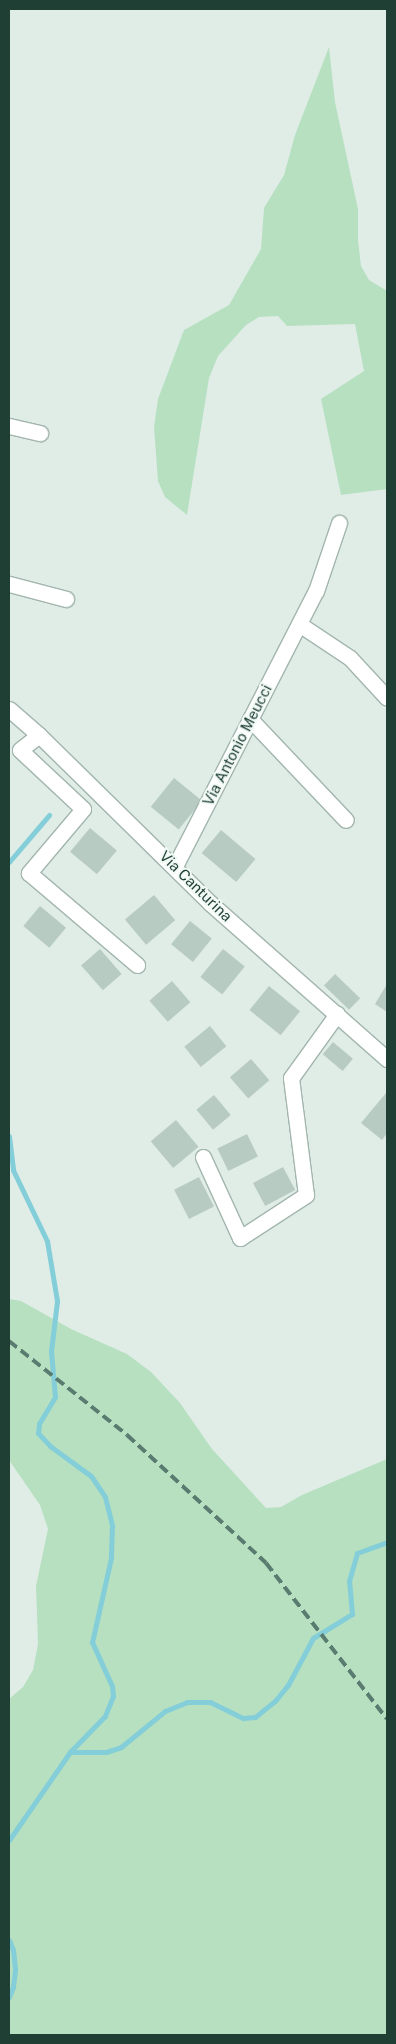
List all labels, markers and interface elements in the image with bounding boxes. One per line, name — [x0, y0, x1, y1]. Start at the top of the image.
street label: Via Antonio Meucci — [199, 681, 275, 809]
street label: Via Canturina — [156, 847, 236, 925]

